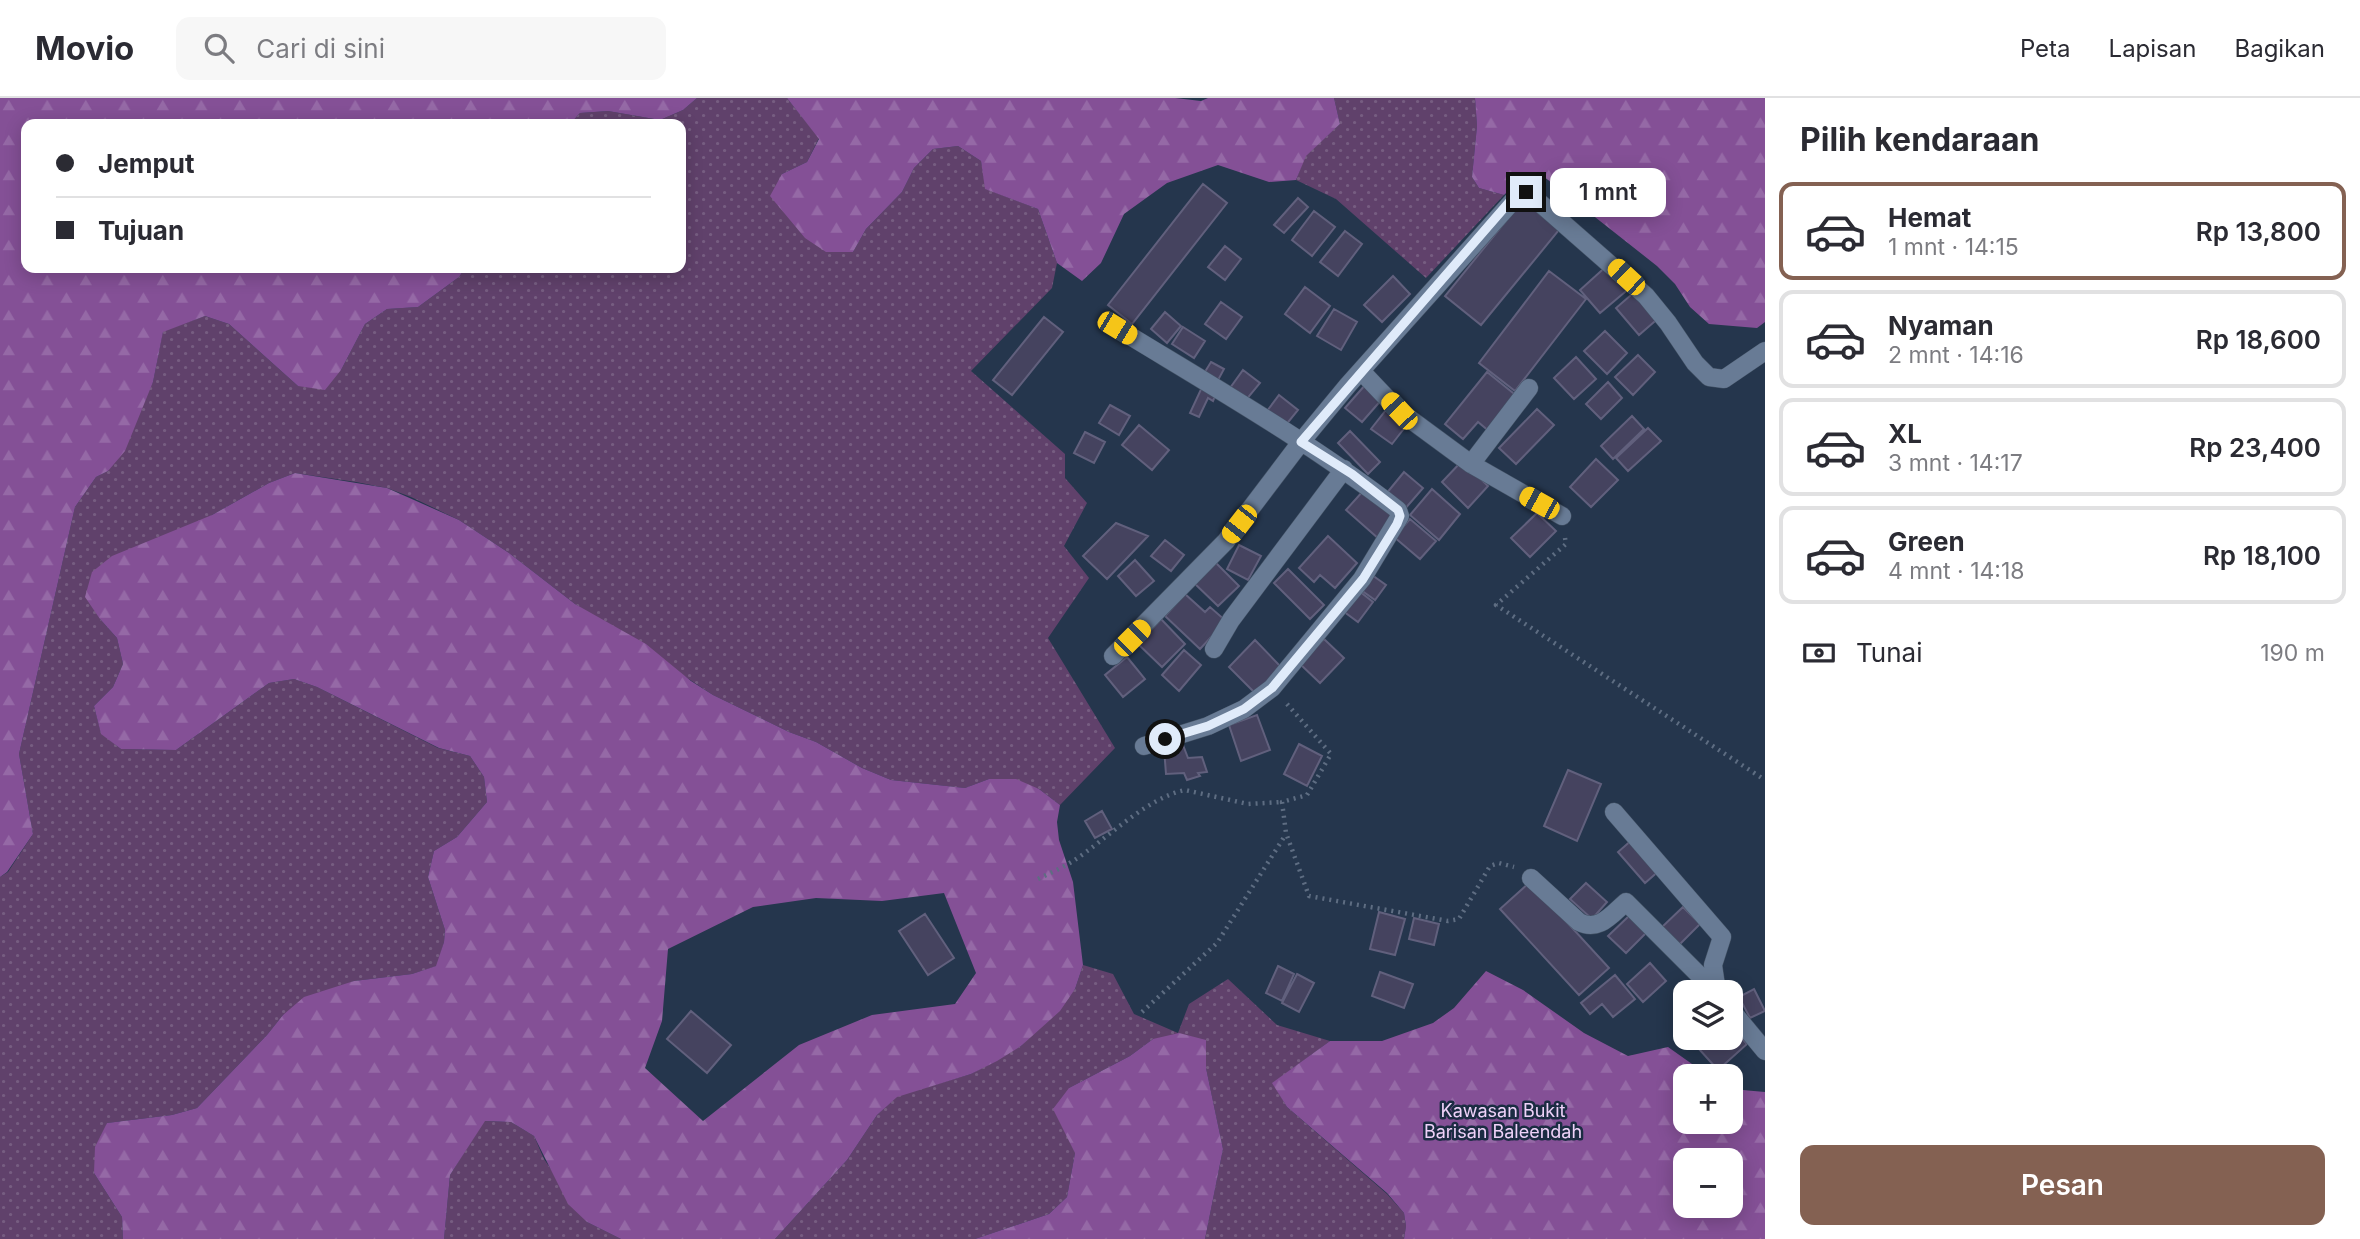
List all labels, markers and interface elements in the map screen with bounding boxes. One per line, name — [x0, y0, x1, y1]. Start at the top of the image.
search box — [176, 17, 666, 80]
text: Movio — [35, 28, 134, 68]
icon: search — [200, 29, 238, 67]
text: Cari di sini — [256, 33, 385, 64]
text: Peta — [2020, 34, 2071, 63]
text: Lapisan — [2109, 34, 2196, 63]
text: Bagikan — [2234, 34, 2325, 63]
text: Pilih kendaraan — [1800, 120, 2040, 159]
text: Jemput — [98, 148, 195, 179]
callout: 1 mnt — [1550, 168, 1666, 217]
route end — [1510, 176, 1542, 208]
text: 1 mnt — [1579, 178, 1637, 206]
icon: car — [1804, 200, 1867, 263]
text: Hemat — [1888, 202, 1971, 233]
text: Tujuan — [98, 215, 184, 246]
text: Rp 13,800 — [2196, 216, 2321, 247]
text: 1 mnt · 14:15 — [1888, 233, 2019, 261]
car — [1604, 255, 1649, 299]
car — [1094, 308, 1141, 348]
icon: car — [1804, 308, 1867, 371]
text: Nyaman — [1888, 310, 1994, 341]
text: Rp 18,600 — [2196, 324, 2321, 355]
text: 2 mnt · 14:16 — [1888, 341, 2024, 369]
car — [1377, 388, 1422, 434]
icon: car — [1804, 416, 1867, 479]
text: XL — [1888, 418, 1922, 449]
text: Rp 23,400 — [2189, 432, 2321, 463]
text: 3 mnt · 14:17 — [1888, 449, 2023, 477]
car — [1516, 484, 1563, 522]
car — [1218, 501, 1261, 547]
icon: car — [1804, 524, 1867, 587]
text: Green — [1888, 526, 1965, 557]
text: Rp 18,100 — [2203, 540, 2321, 571]
text: 4 mnt · 14:18 — [1888, 557, 2025, 585]
car — [1110, 616, 1155, 660]
icon: cash — [1800, 634, 1838, 672]
text: Tunai — [1856, 637, 1923, 668]
text: 190 m — [2260, 639, 2325, 667]
route start — [1149, 723, 1181, 755]
map controls — [1673, 980, 1743, 1218]
button: layers — [1673, 980, 1743, 1050]
button: + — [1673, 1064, 1743, 1134]
park label: Kawasan Bukit Barisan Baleendah — [1424, 1100, 1582, 1142]
button: Pesan — [1800, 1145, 2325, 1225]
button: − — [1673, 1148, 1743, 1218]

